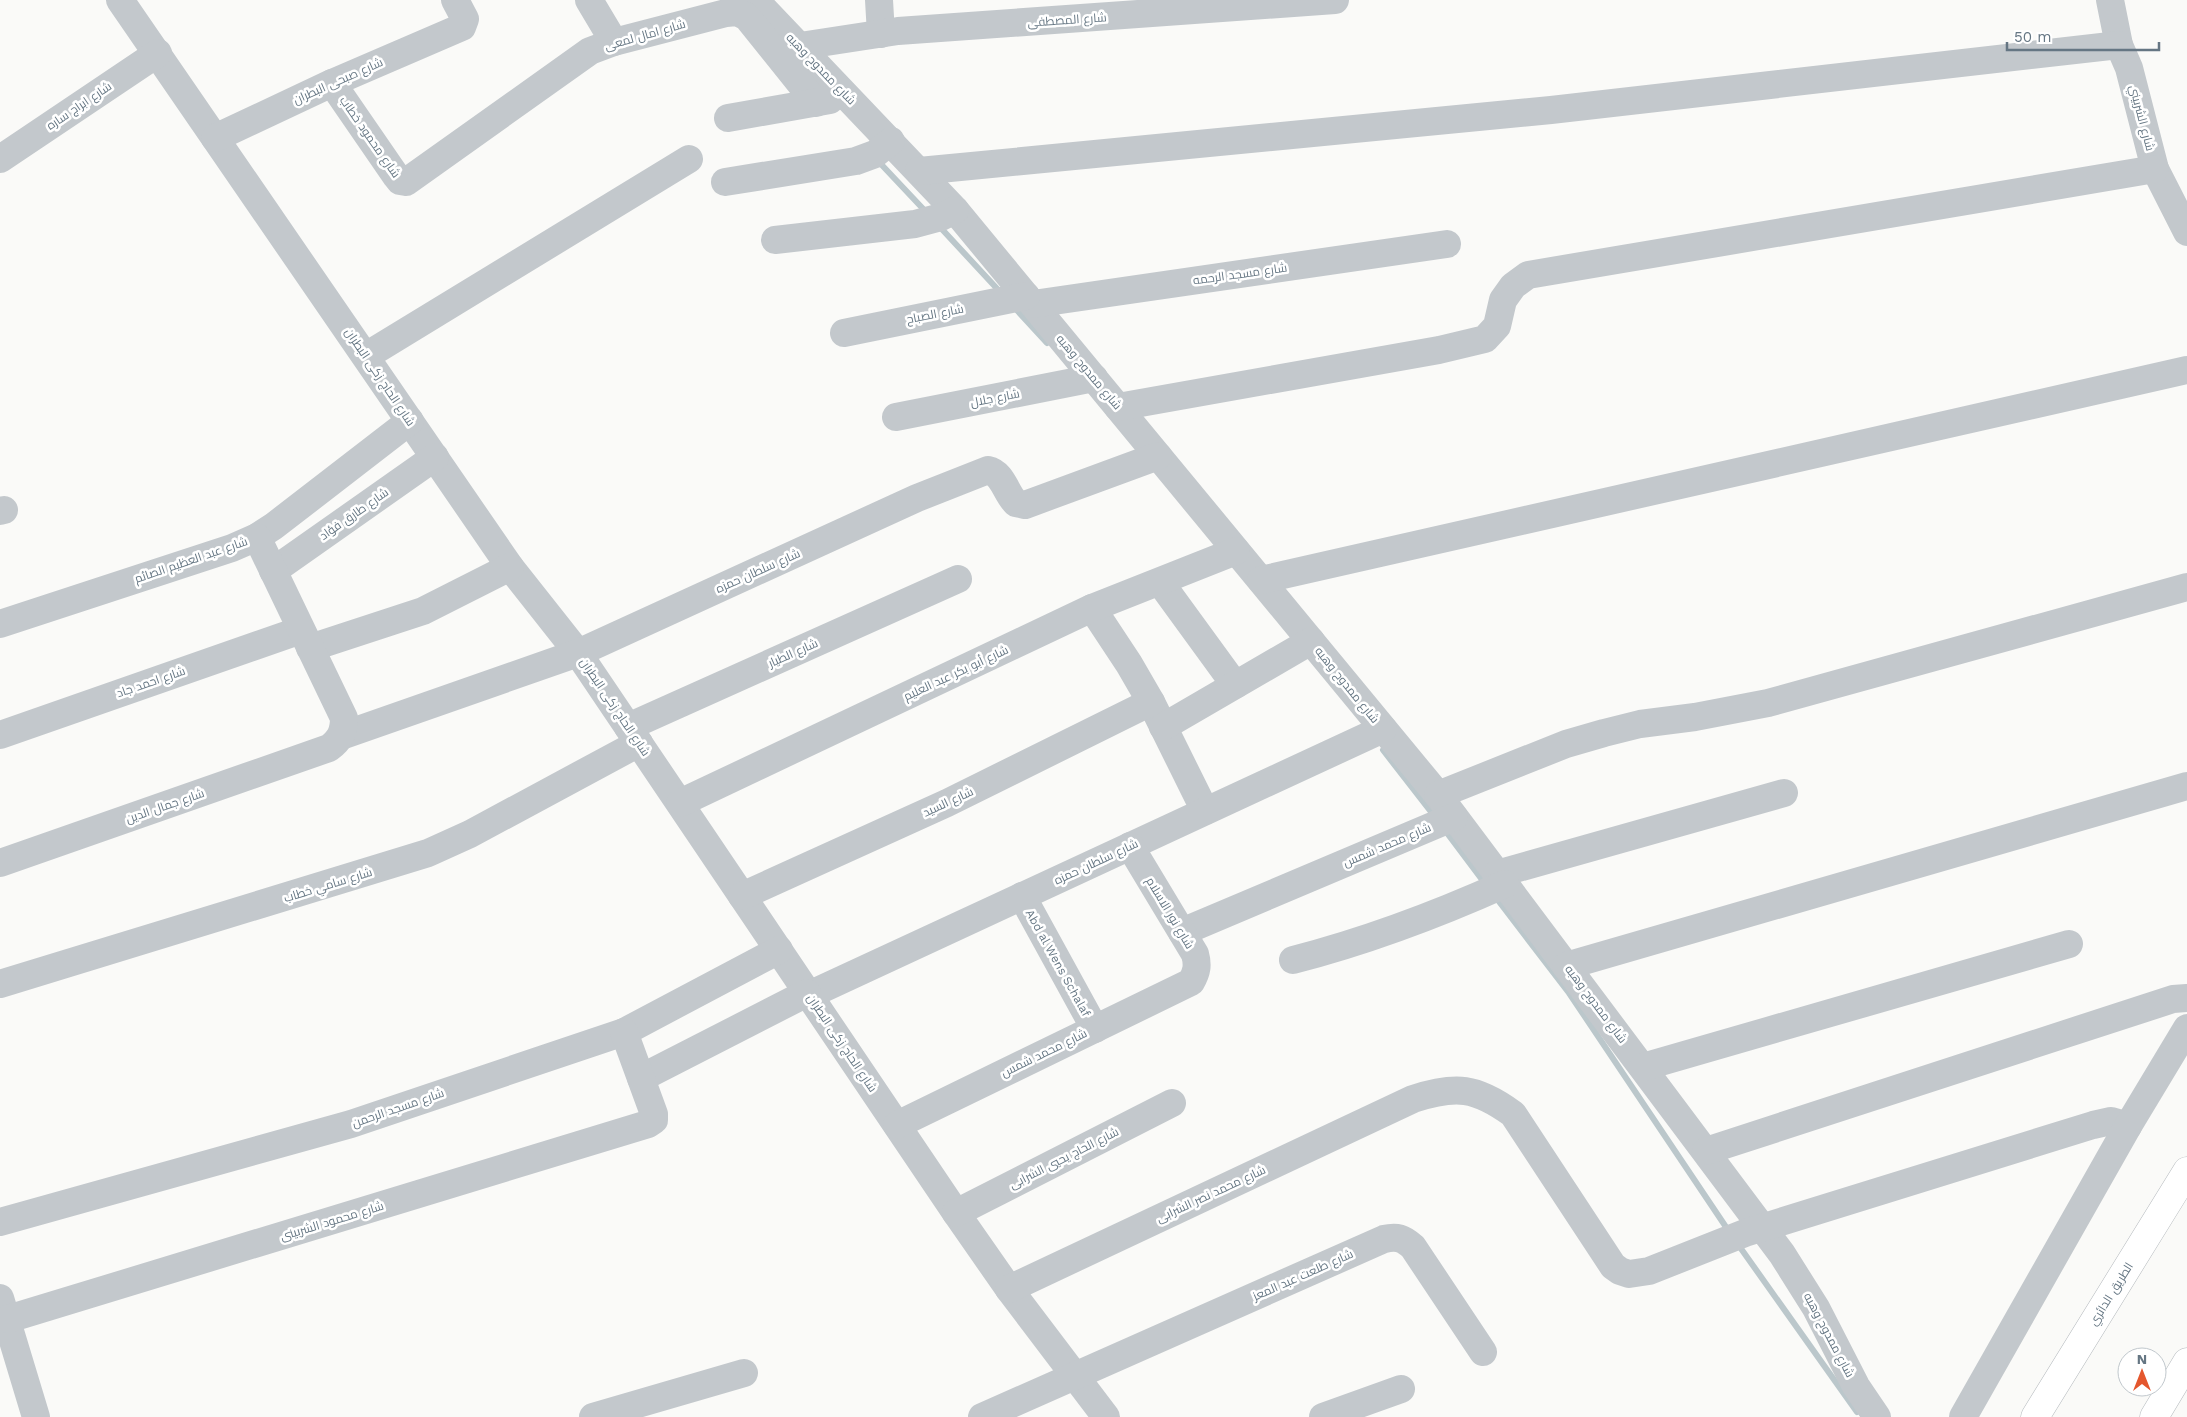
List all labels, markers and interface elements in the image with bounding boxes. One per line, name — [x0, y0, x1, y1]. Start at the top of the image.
street label: شارع المصطفى — [1027, 10, 1107, 31]
street label: شارع امال لمعى — [603, 17, 687, 54]
scale bar — [2007, 20, 2160, 52]
text: 50 m — [2014, 28, 2051, 46]
street label: شارع ممدوح وهبه — [783, 30, 859, 108]
street label: شارع صبحى البطران — [291, 55, 385, 108]
street label: شارع ابراج ساره — [44, 79, 115, 134]
street label: شارع الشربيني — [2124, 84, 2158, 153]
street label: شارع محمود خطاب — [336, 94, 403, 181]
street label: شارع مسجد الرحمه — [1192, 260, 1288, 289]
street label: شارع الصباح — [905, 302, 965, 327]
street label: شارع الحاج زكى البطران — [341, 325, 418, 429]
street label: شارع ممدوح وهبه — [1053, 332, 1125, 413]
street label: شارع جلال — [969, 386, 1021, 411]
street label: شارع طارق فؤاد — [317, 485, 392, 544]
street label: شارع عبد العظيم الصائم — [133, 534, 250, 587]
street label: شارع سلطان حمزه — [714, 546, 803, 597]
street label: شارع الطيار — [765, 636, 821, 672]
street label: شارع أبو بكر عبد العليم — [901, 642, 1011, 704]
street label: شارع ممدوح وهبه — [1311, 644, 1382, 727]
street label: شارع الحاج زكى البطران — [576, 655, 653, 759]
street label: شارع احمد جاد — [115, 664, 188, 701]
street label: شارع السيد — [921, 784, 976, 821]
street label: شارع جمال الدين — [124, 786, 207, 827]
street label: شارع محمد شمس — [1341, 820, 1433, 871]
street label: شارع سلطان حمزه — [1052, 836, 1141, 888]
street label: شارع سامي خطاب — [282, 865, 375, 908]
street label: شارع نور الاسلام — [1142, 875, 1197, 952]
street label: Abd al Wens Schalaf — [1023, 907, 1093, 1019]
street label: شارع ممدوح وهبه — [1561, 962, 1630, 1046]
street label: شارع الحاج زكى البطران — [803, 991, 880, 1095]
street label: شارع محمد شمس — [999, 1026, 1090, 1081]
street label: شارع مسجد الرحمن — [350, 1086, 446, 1131]
street label: شارع الحاج يحيي الشرابى — [1007, 1124, 1122, 1193]
street label: شارع محمد نصر الشرابى — [1154, 1163, 1268, 1226]
street label: شارع محمود الشربينى — [279, 1199, 386, 1244]
street label: شارع طلعت عبد المعز — [1250, 1247, 1356, 1305]
street label: الطريق الدائري — [2086, 1260, 2139, 1330]
street label: شارع ممدوح وهبه — [1800, 1290, 1857, 1380]
north arrow — [2117, 1347, 2167, 1397]
text: N — [2137, 1351, 2147, 1367]

